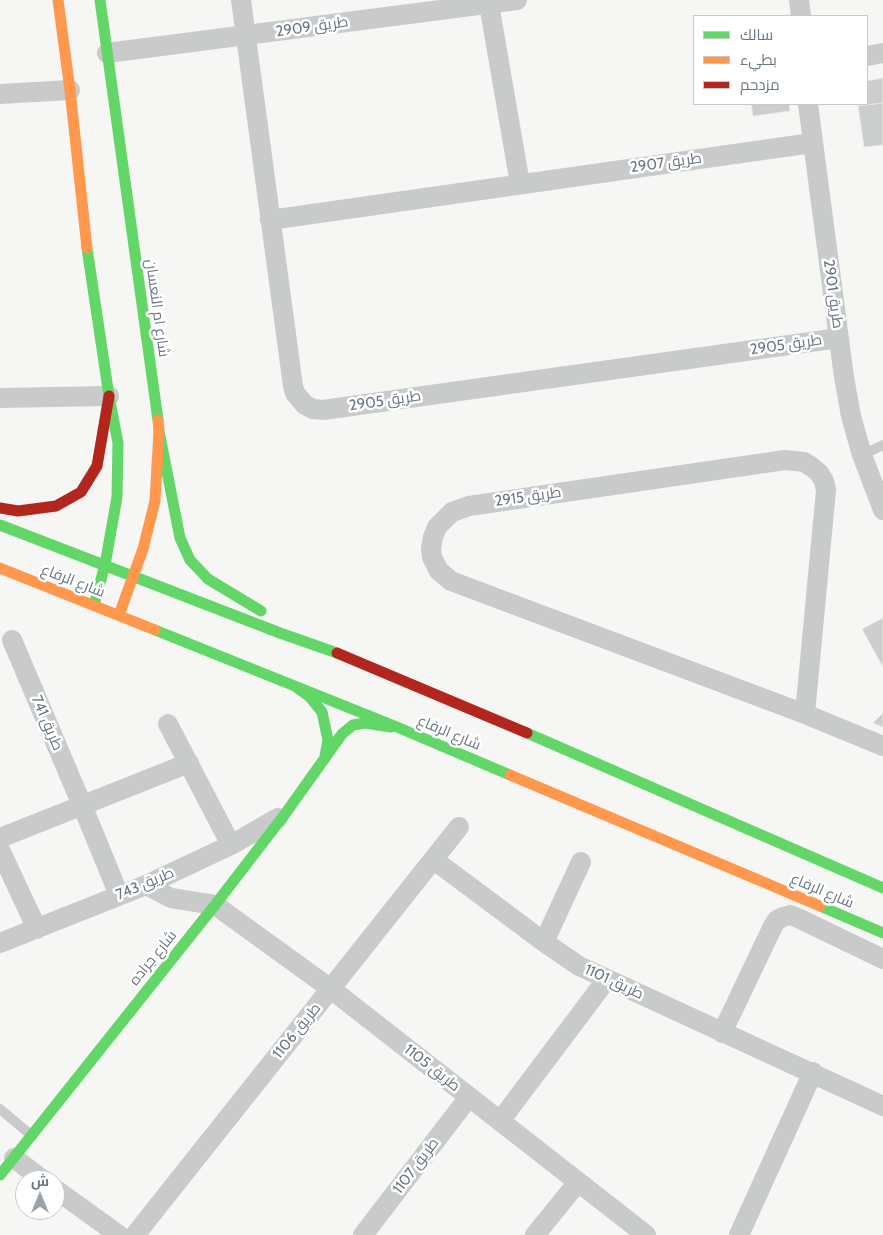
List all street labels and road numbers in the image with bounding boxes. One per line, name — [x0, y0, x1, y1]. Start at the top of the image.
street label: طريق 2909 — [275, 13, 349, 41]
street label: طريق 2907 — [629, 149, 703, 177]
street label: شارع ام النعسان — [141, 258, 173, 358]
street label: طريق 2901 — [819, 258, 847, 330]
street label: طريق 2905 — [749, 331, 823, 359]
street label: طريق 2905 — [348, 387, 422, 415]
street label: طريق 2915 — [494, 483, 562, 511]
street label: شارع الرفاع — [39, 561, 107, 601]
street label: طريق 741 — [27, 693, 67, 753]
street label: شارع الرفاع — [415, 712, 483, 754]
street label: طريق 743 — [113, 864, 177, 904]
street label: شارع الرفاع — [788, 870, 856, 912]
street label: شارع جراده — [125, 927, 181, 989]
street label: طريق 1101 — [582, 961, 646, 1003]
street label: طريق 1106 — [269, 1000, 325, 1062]
street label: طريق 1105 — [400, 1041, 464, 1095]
street label: طريق 1107 — [389, 1135, 443, 1197]

